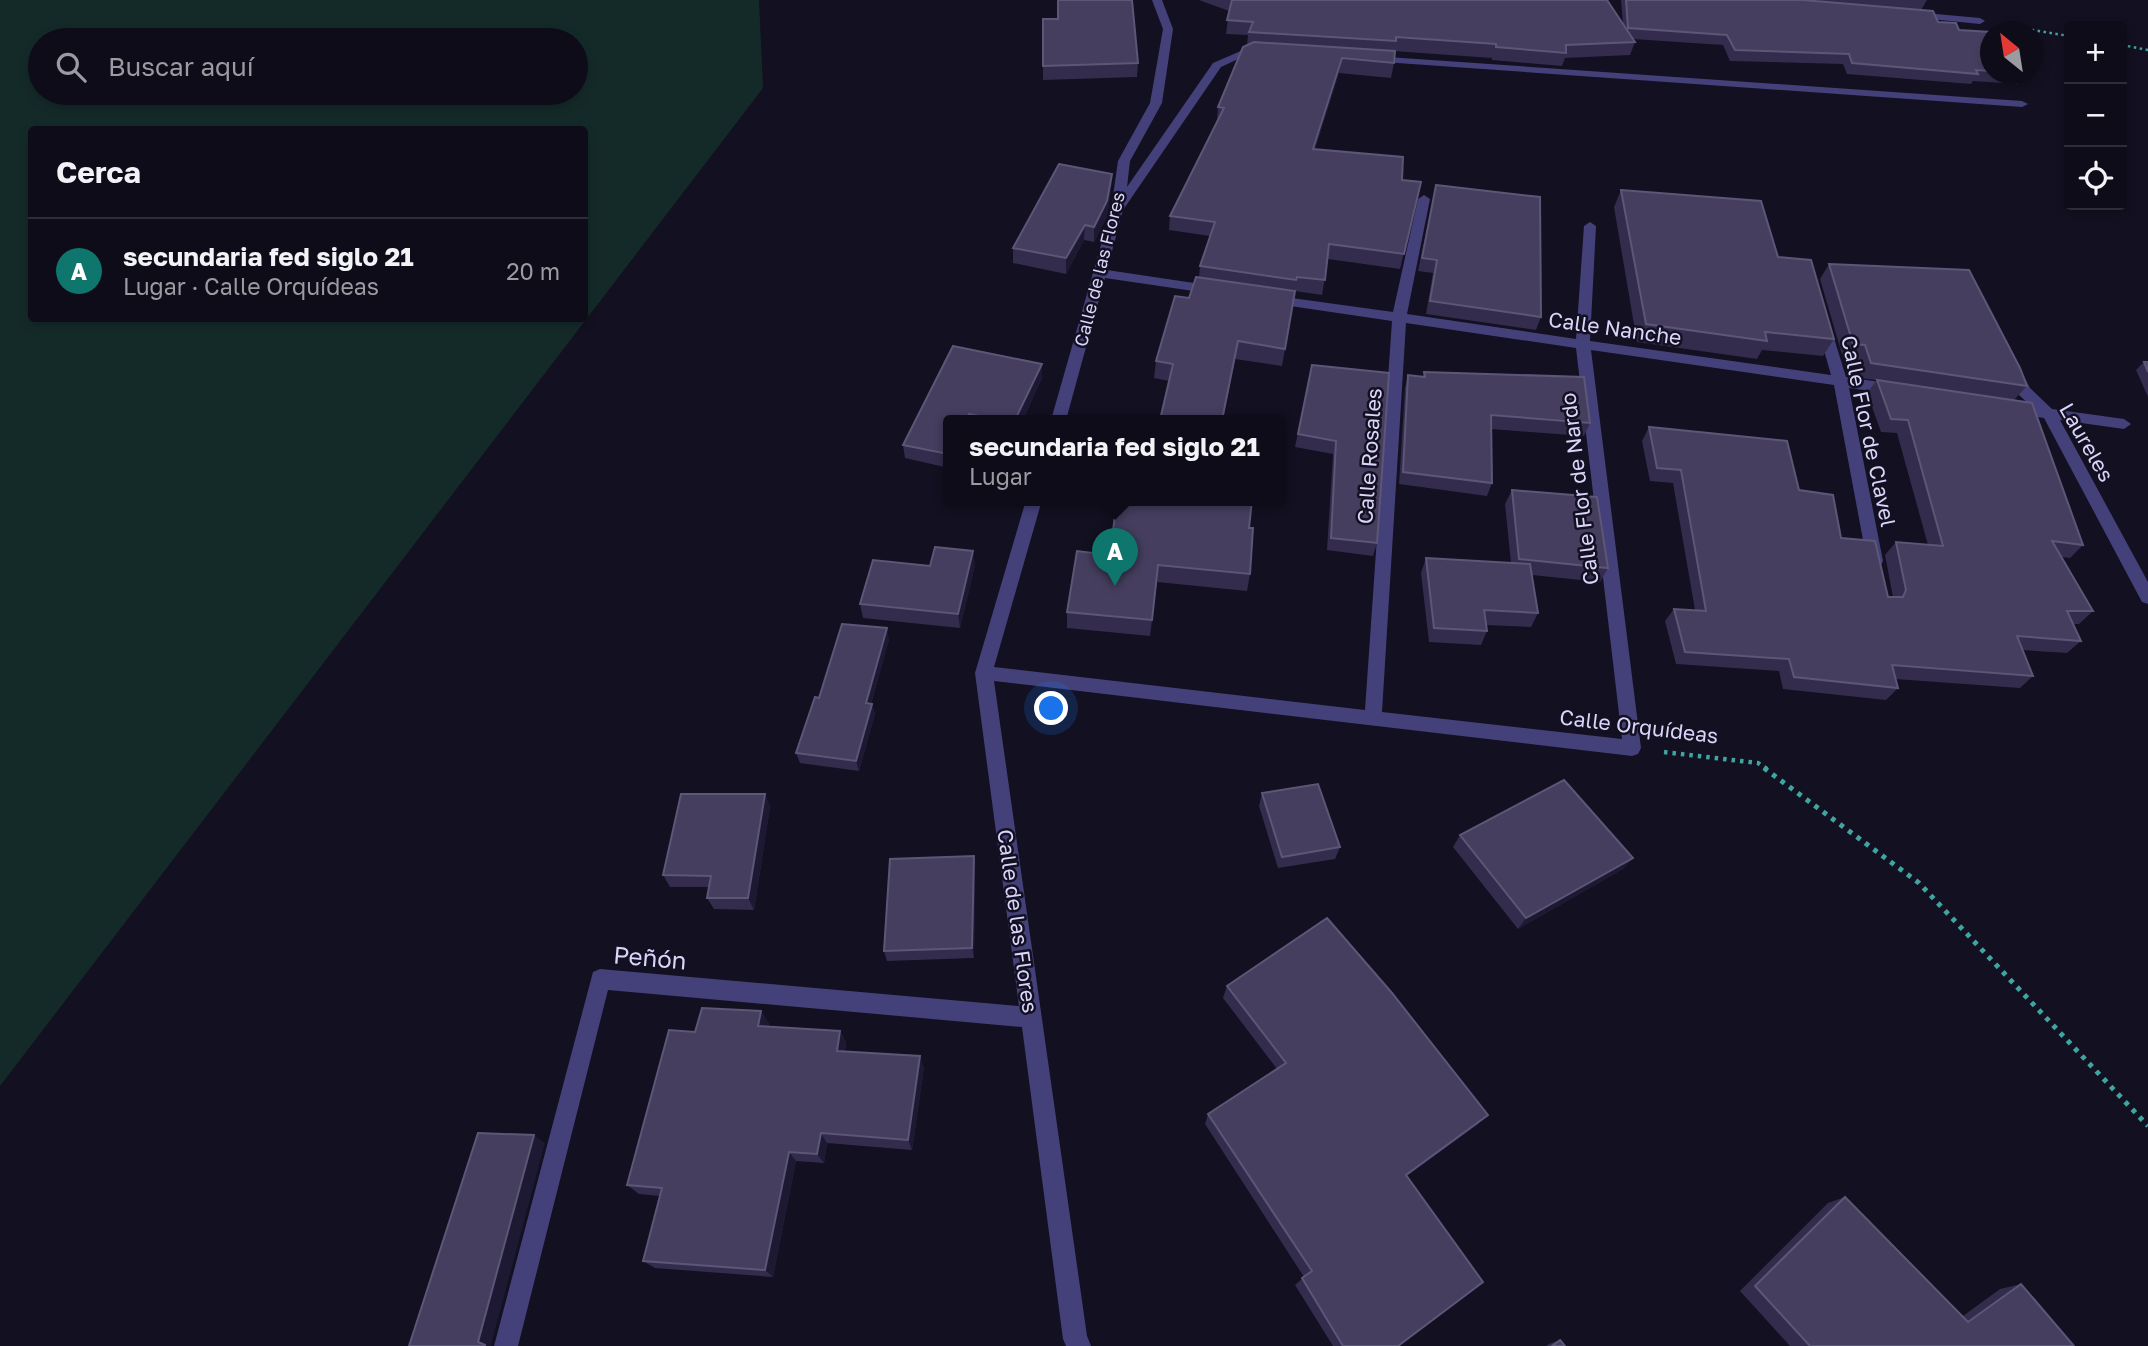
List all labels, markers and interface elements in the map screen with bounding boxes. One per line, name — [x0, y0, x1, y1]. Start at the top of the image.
north arrow — [1980, 21, 2043, 84]
map controls — [2064, 21, 2127, 210]
button: + — [2064, 21, 2127, 84]
search box — [28, 28, 588, 105]
icon: search — [52, 48, 90, 86]
text: Buscar aquí — [108, 51, 254, 82]
button: − — [2064, 84, 2127, 147]
button: locate — [2064, 147, 2127, 210]
text: Cerca — [56, 154, 141, 190]
street label: Calle de las Flores — [1069, 189, 1129, 349]
text: secundaria fed siglo 21 — [123, 241, 414, 272]
text: A — [71, 257, 87, 285]
text: 20 m — [506, 257, 560, 285]
text: Lugar · Calle Orquídeas — [123, 272, 379, 300]
street label: Calle Nanche — [1547, 306, 1683, 350]
street label: Calle Flor de Clavel — [1836, 333, 1902, 529]
street label: Calle Rosales — [1351, 387, 1387, 525]
street label: Calle Flor de Nardo — [1554, 391, 1604, 587]
street label: Laureles — [2054, 398, 2120, 486]
popup — [943, 415, 1286, 506]
text: secundaria fed siglo 21 — [969, 431, 1260, 462]
text: Lugar — [969, 462, 1032, 490]
pin: A — [1092, 528, 1138, 586]
your location — [1034, 691, 1068, 725]
street label: Calle Orquídeas — [1558, 703, 1720, 749]
street label: Calle de las Flores — [992, 828, 1044, 1014]
street label: Peñón — [612, 939, 688, 975]

